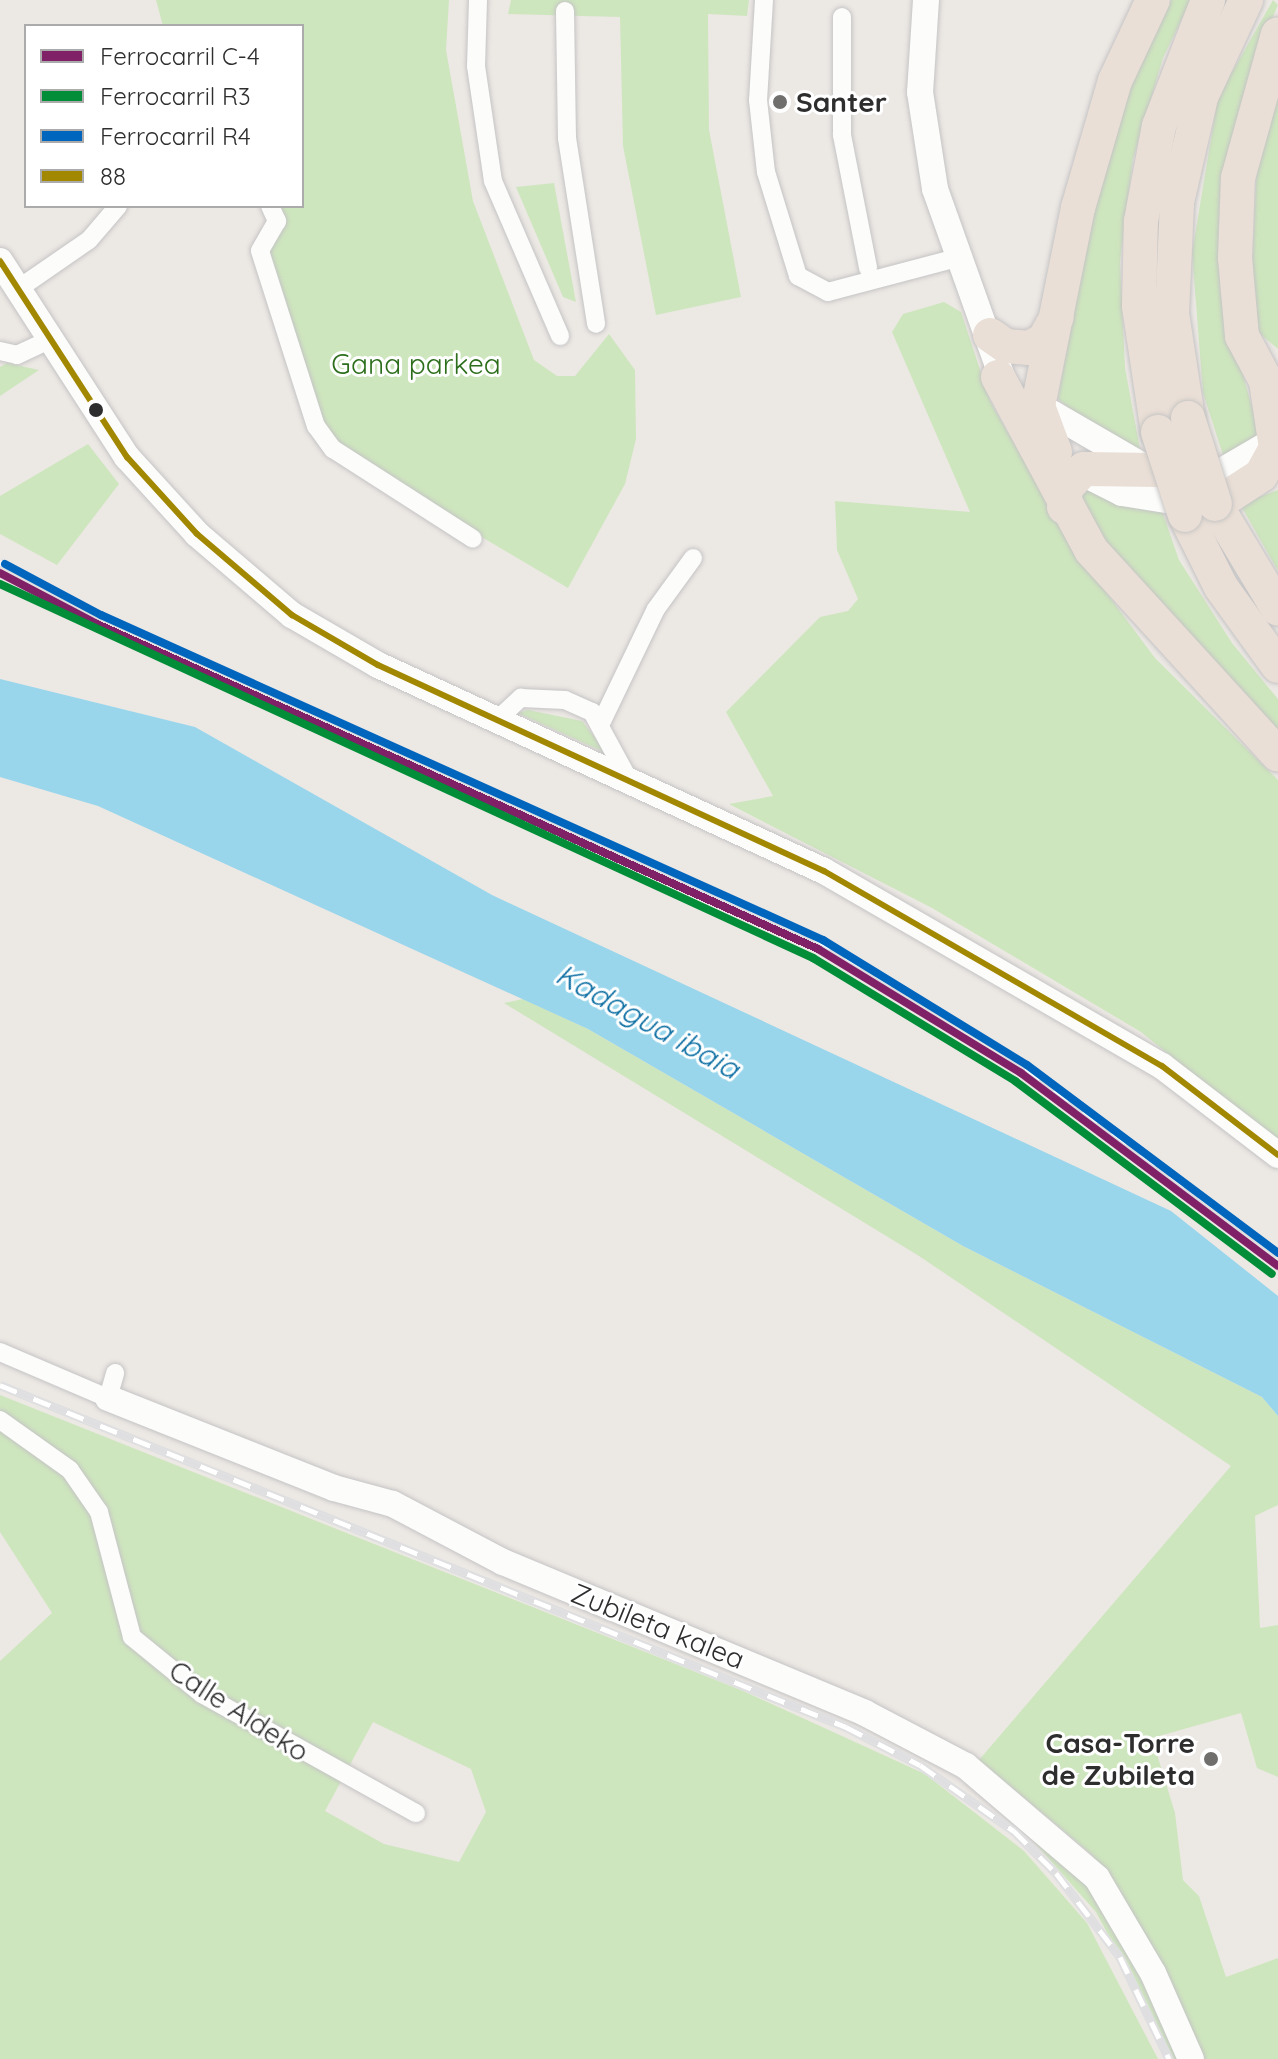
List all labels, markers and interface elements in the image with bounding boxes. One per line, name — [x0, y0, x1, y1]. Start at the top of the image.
legend — [24, 24, 304, 208]
text: Ferrocarril C-4 — [100, 41, 260, 71]
text: Ferrocarril R3 — [100, 81, 251, 111]
place label: Santer — [796, 85, 887, 119]
marker: Santer — [771, 93, 789, 111]
text: Ferrocarril R4 — [100, 121, 251, 151]
text: 88 — [100, 161, 126, 191]
park label: Gana parkea — [331, 347, 501, 381]
unlabelled marker — [88, 402, 104, 418]
water label: Kadagua ibaia — [550, 956, 746, 1086]
street label: Zubileta kalea — [567, 1576, 749, 1676]
street label: Calle Aldeko — [163, 1653, 315, 1769]
place label: Casa-Torre de Zubileta — [1042, 1726, 1195, 1792]
marker: Casa-Torre de Zubileta — [1202, 1750, 1220, 1768]

